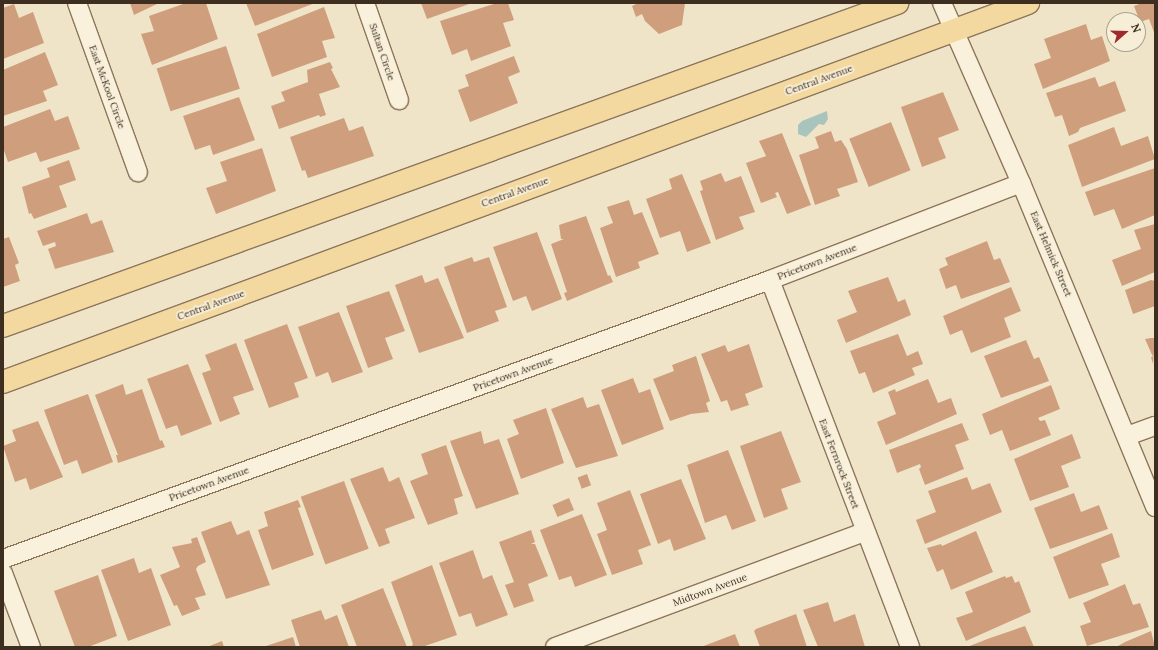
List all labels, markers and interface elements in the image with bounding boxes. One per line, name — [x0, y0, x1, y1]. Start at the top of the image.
north arrow — [1106, 12, 1146, 52]
street label: Sultan Circle — [367, 22, 397, 82]
text: N — [1128, 22, 1144, 35]
street label: East McKool Circle — [86, 44, 128, 130]
street label: Central Avenue — [784, 62, 854, 98]
street label: Central Avenue — [480, 174, 550, 210]
street label: East Helmick Street — [1028, 209, 1074, 299]
street label: Pricetown Avenue — [776, 241, 858, 283]
street label: Central Avenue — [176, 287, 246, 323]
street label: Pricetown Avenue — [471, 354, 555, 394]
street label: East Fernrock Street — [816, 417, 862, 511]
street label: Pricetown Avenue — [167, 464, 251, 504]
street label: Midtown Avenue — [671, 571, 749, 609]

